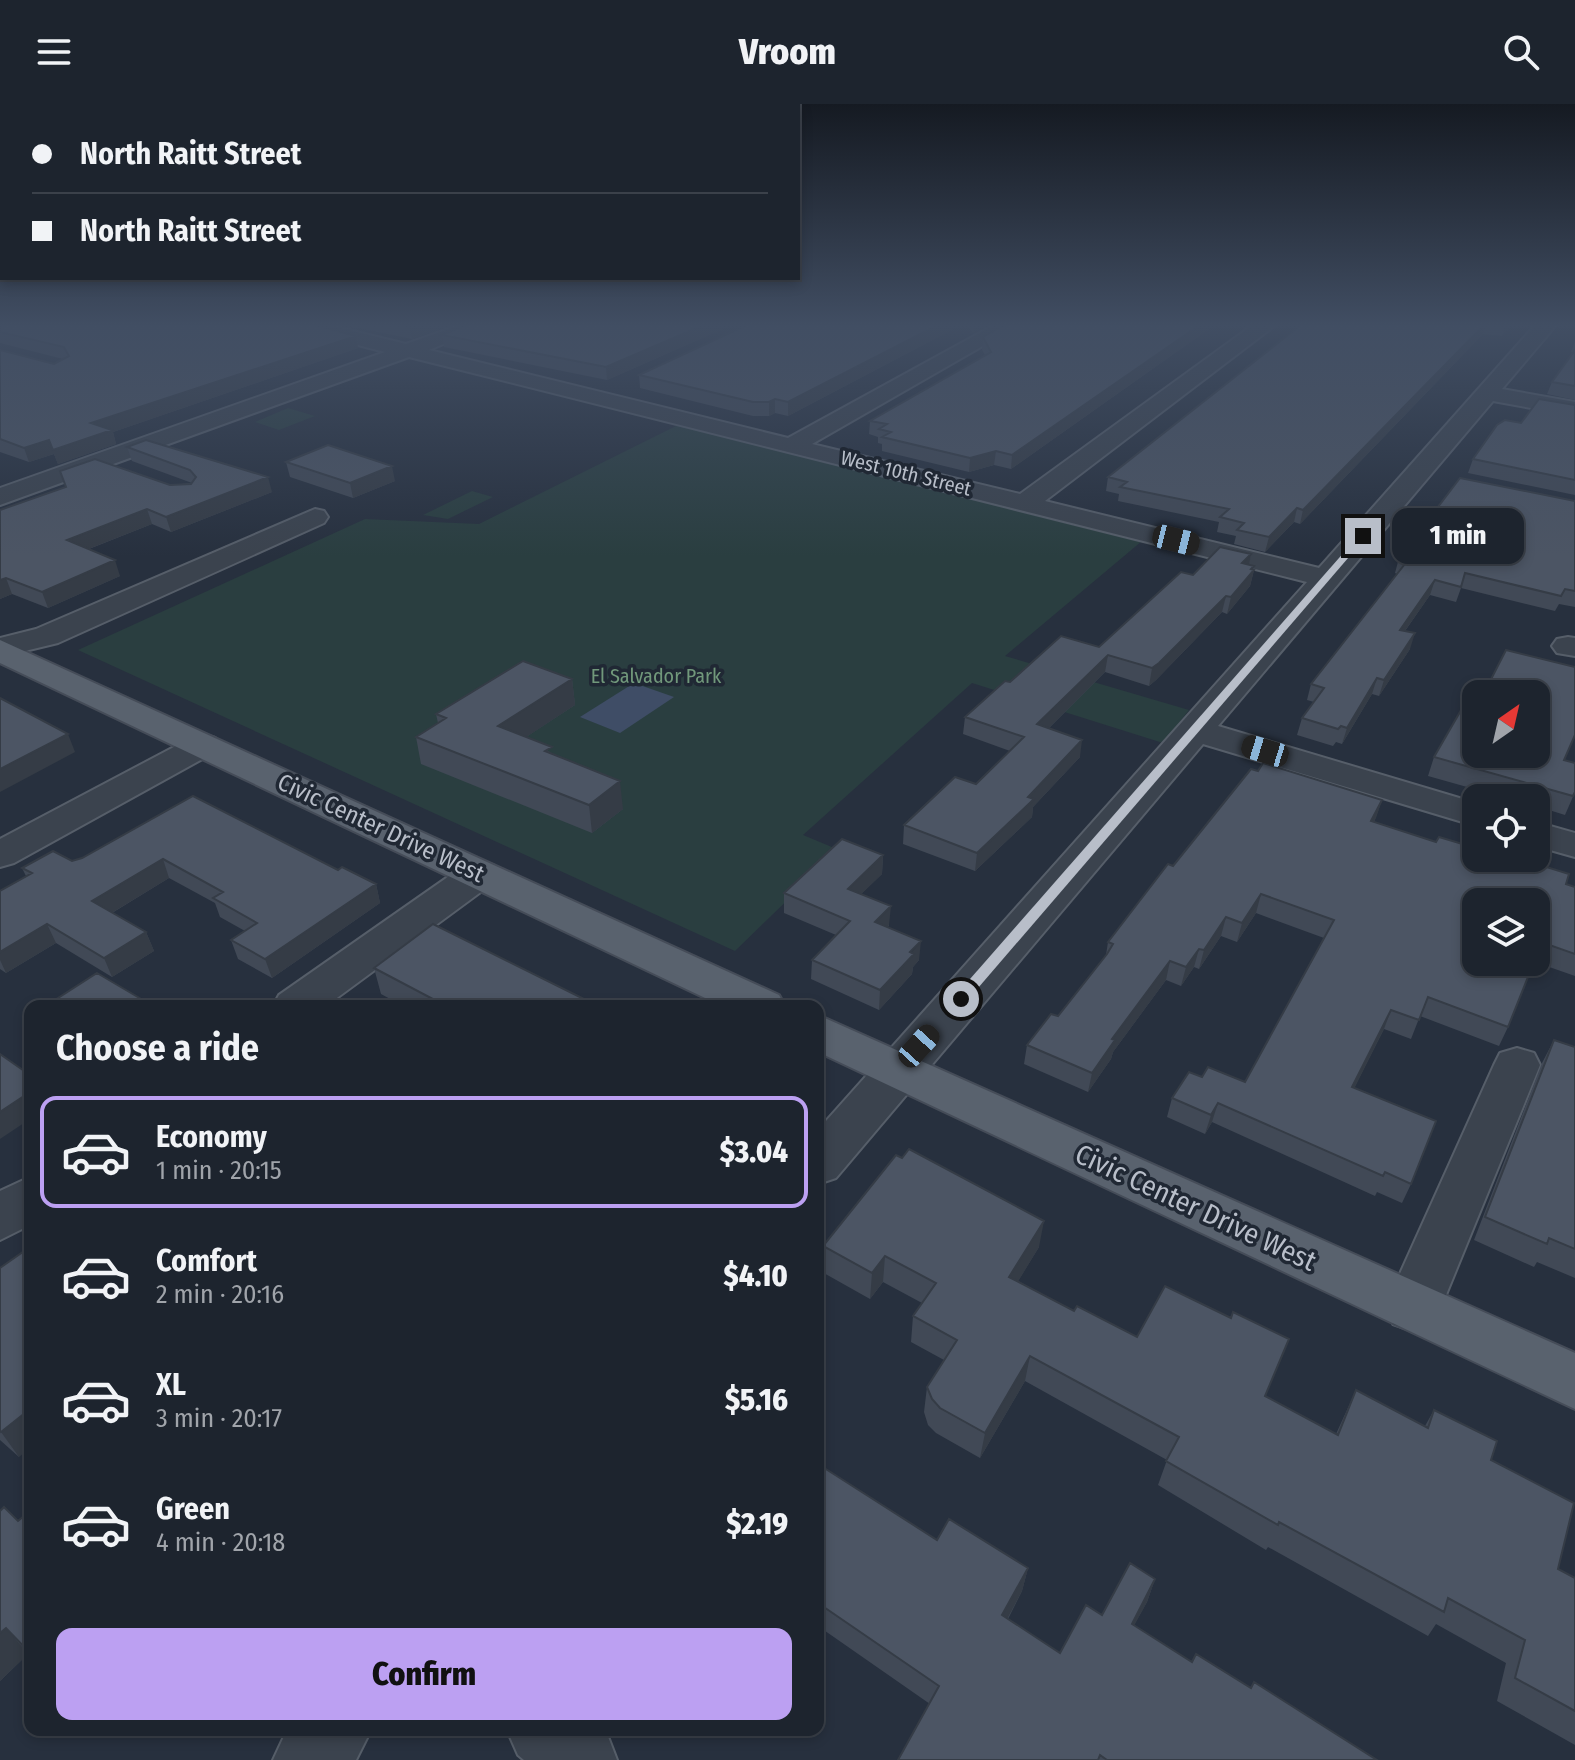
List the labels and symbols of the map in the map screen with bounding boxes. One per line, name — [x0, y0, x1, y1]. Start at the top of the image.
street label: West 10th Street — [838, 445, 974, 501]
callout: 1 min — [1391, 508, 1523, 564]
route end — [1345, 518, 1381, 554]
car — [1150, 523, 1202, 557]
park label: El Salvador Park — [591, 664, 722, 688]
north arrow — [1462, 680, 1550, 768]
car — [1239, 733, 1291, 769]
street label: Civic Center Drive West — [273, 768, 489, 888]
route start — [943, 981, 979, 1017]
car — [894, 1020, 944, 1072]
street label: Civic Center Drive West — [1070, 1137, 1322, 1278]

